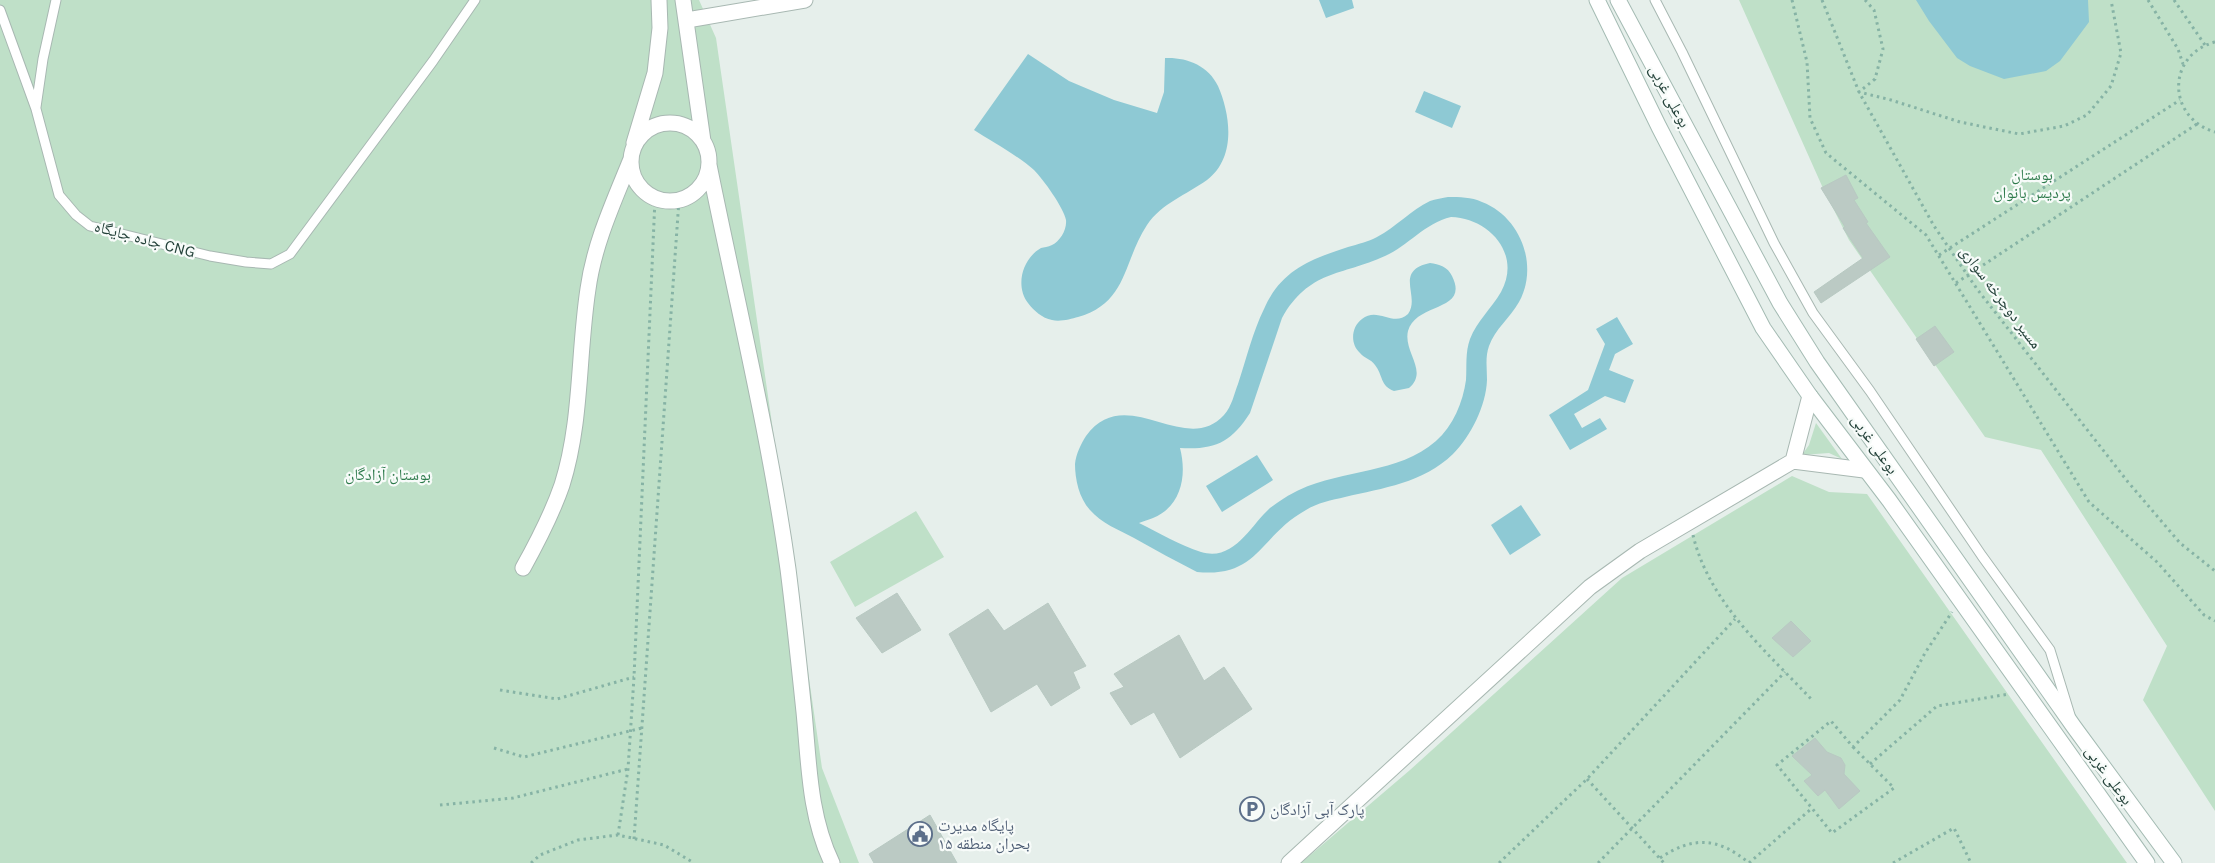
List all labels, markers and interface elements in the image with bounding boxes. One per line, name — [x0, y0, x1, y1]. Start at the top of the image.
street label: بوعلی غربی — [1645, 61, 1694, 131]
park label: بوستان پردیس بانوان — [1993, 165, 2071, 203]
street label: جاده جایگاه CNG — [92, 216, 198, 262]
street label: مسیر دوچرخه سواری — [1955, 242, 2046, 353]
street label: بوعلی غربی — [1847, 410, 1902, 478]
park label: بوستان آزادگان — [345, 465, 431, 485]
street label: بوعلی غربی — [2080, 742, 2137, 809]
parking icon: پارک آبی آزادگان — [1239, 796, 1265, 822]
place label: پارک آبی آزادگان — [1270, 800, 1365, 820]
place label: پایگاه مدیرت بحران منطقه ۱۵ — [938, 816, 1030, 854]
public building icon: پایگاه مدیرت بحران منطقه ۱۵ — [907, 821, 933, 847]

